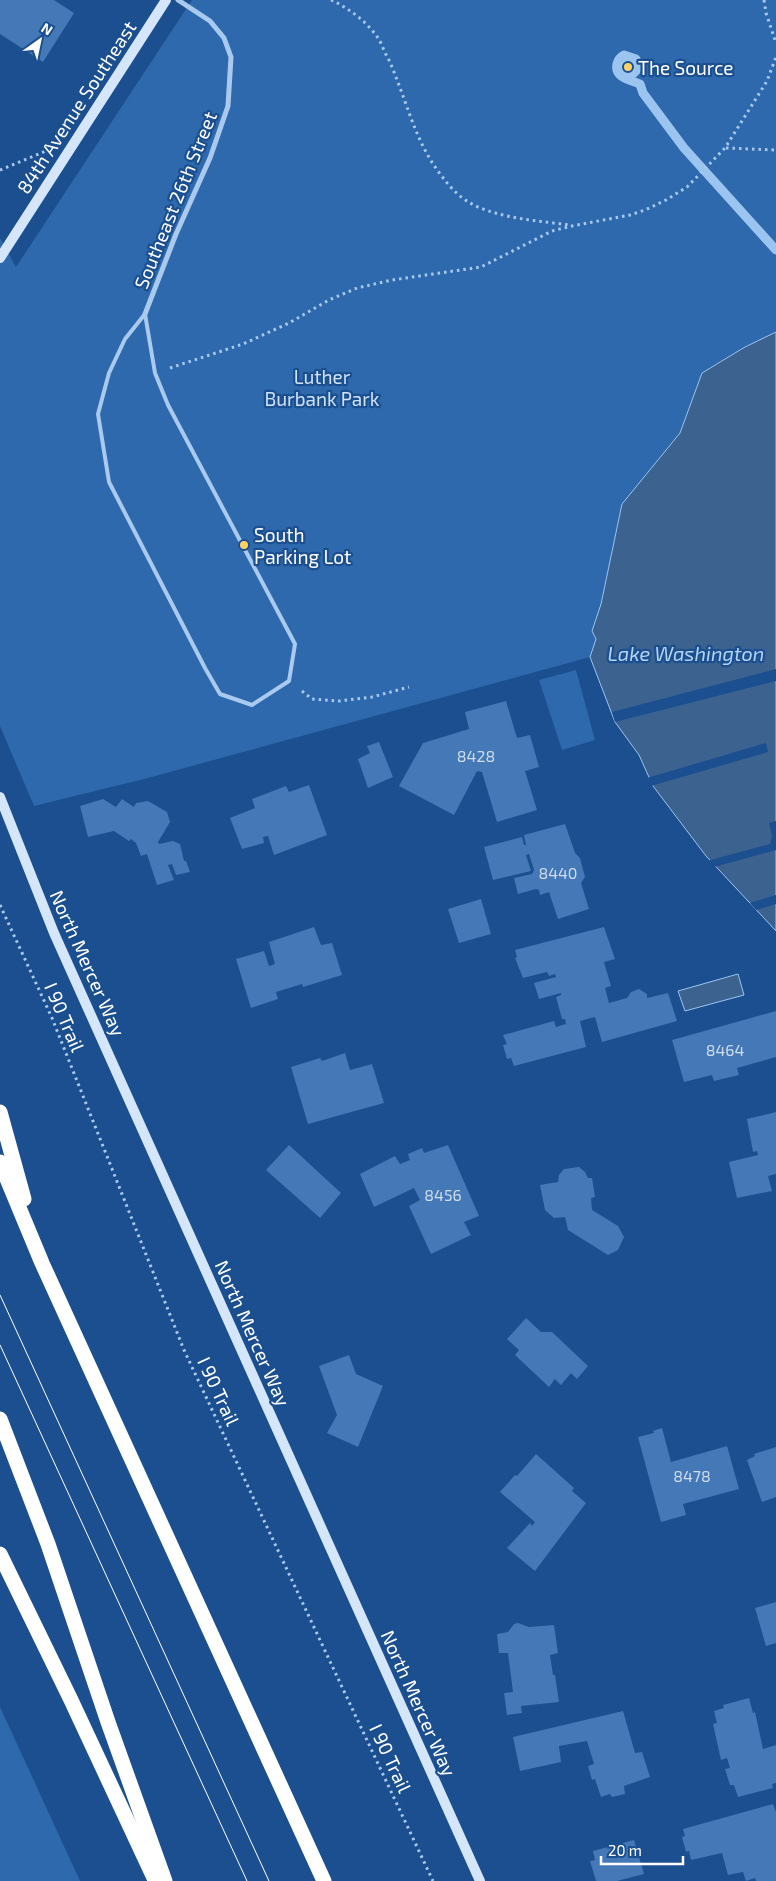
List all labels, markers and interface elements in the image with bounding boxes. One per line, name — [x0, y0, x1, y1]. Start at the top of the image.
north arrow — [15, 15, 65, 65]
street label: 84th Avenue Southeast — [12, 16, 140, 198]
text: N — [38, 19, 56, 39]
place label: The Source — [638, 56, 734, 79]
marker: The Source — [622, 61, 634, 73]
street label: Southeast 26th Street — [129, 108, 221, 292]
park label: Luther Burbank Park — [264, 365, 380, 410]
place label: South Parking Lot — [254, 523, 351, 568]
marker: South Parking Lot — [238, 539, 250, 551]
water label: Lake Washington — [608, 641, 764, 665]
house number: 8428 — [457, 746, 495, 765]
house number: 8440 — [538, 863, 578, 882]
street label: North Mercer Way — [45, 886, 131, 1040]
street label: I 90 Trail — [40, 979, 90, 1055]
house number: 8464 — [706, 1040, 744, 1059]
house number: 8456 — [424, 1185, 462, 1204]
street label: North Mercer Way — [210, 1256, 296, 1410]
street label: I 90 Trail — [193, 1353, 245, 1429]
house number: 8478 — [673, 1466, 711, 1485]
street label: North Mercer Way — [376, 1626, 462, 1780]
street label: I 90 Trail — [365, 1720, 417, 1796]
scale bar — [601, 1834, 684, 1866]
text: 20 m — [608, 1841, 642, 1859]

